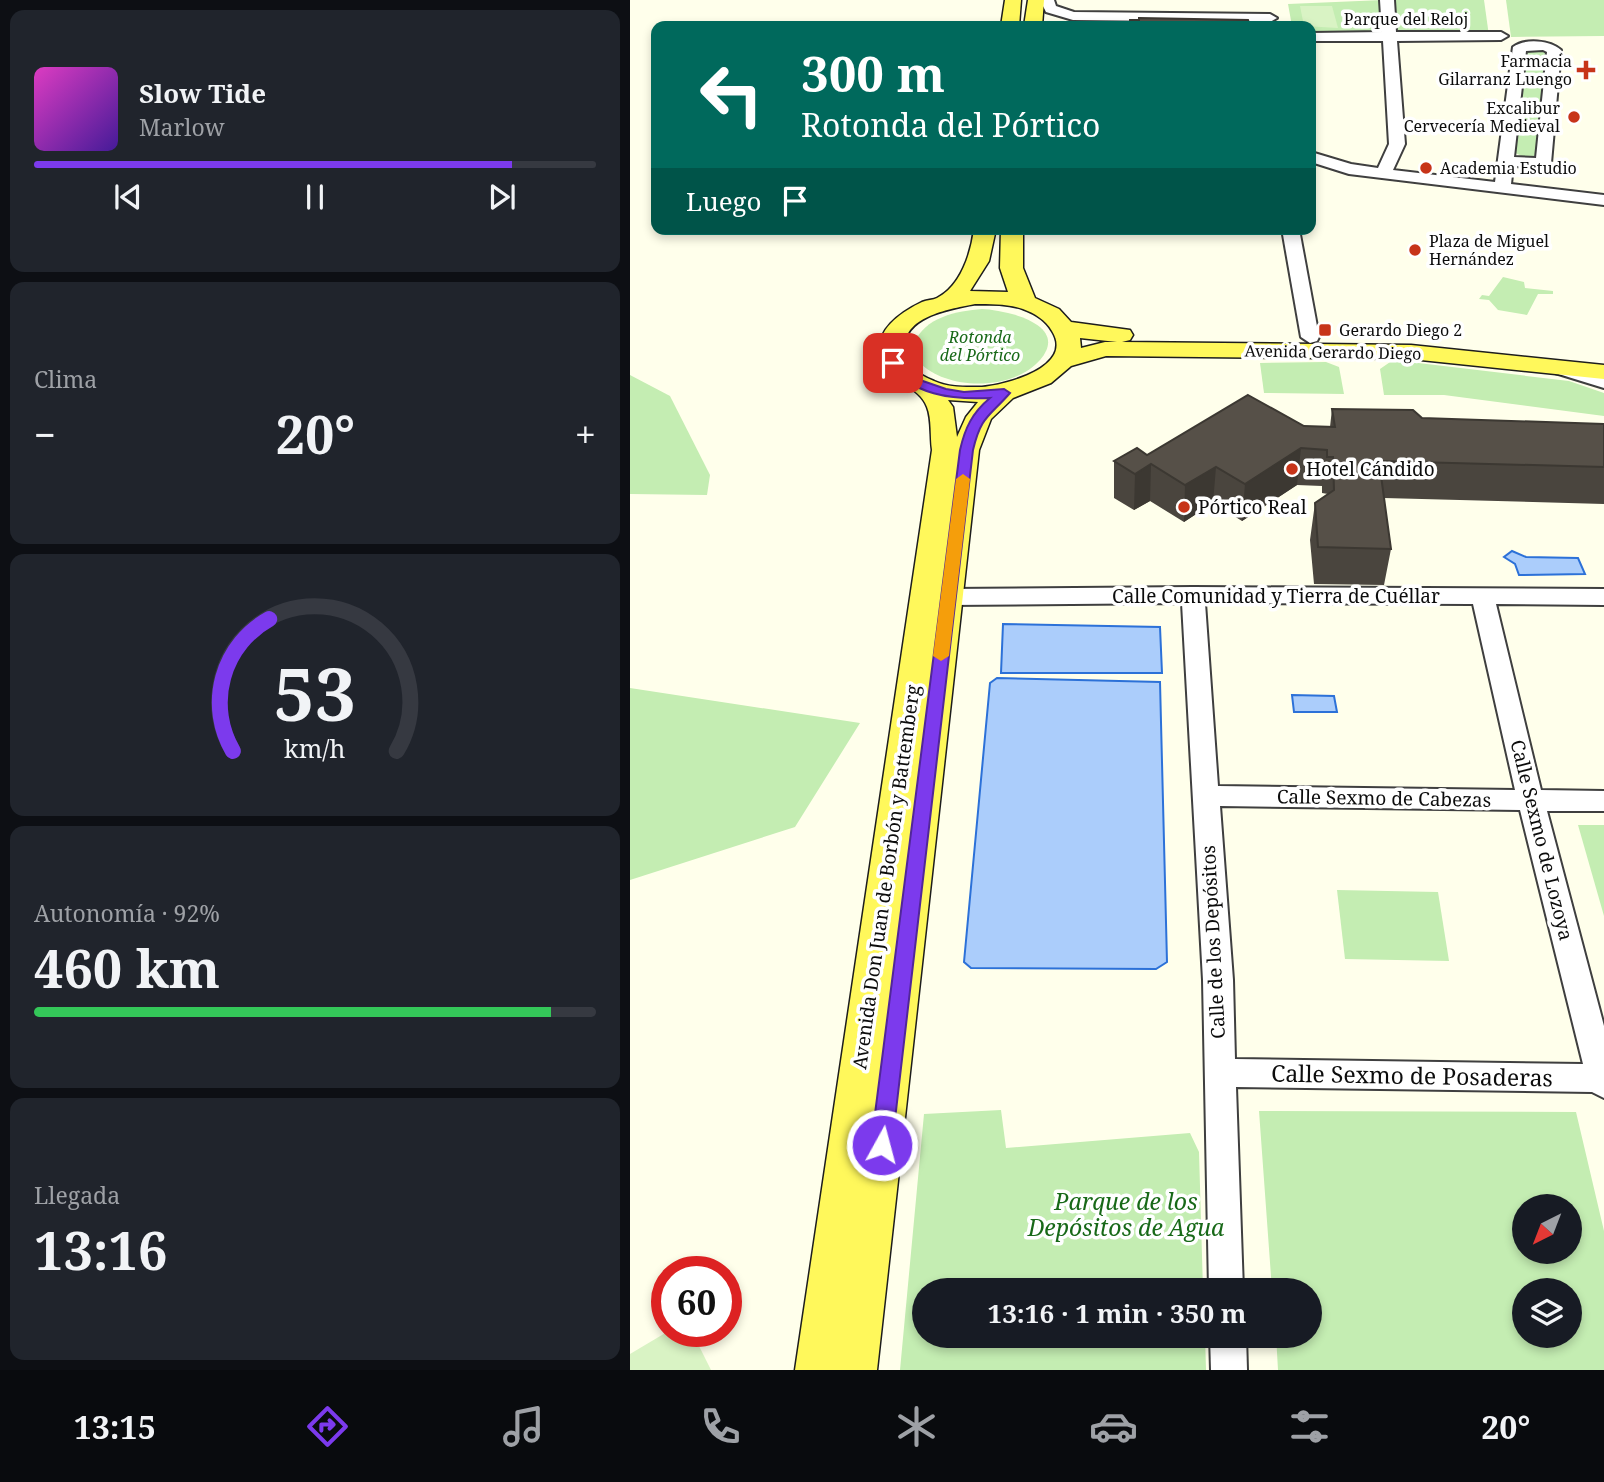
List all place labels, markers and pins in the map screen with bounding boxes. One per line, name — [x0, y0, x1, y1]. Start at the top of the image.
place label: Farmacia Gilarranz Luengo — [1438, 50, 1572, 90]
marker: Farmacia Gilarranz Luengo — [1578, 62, 1594, 78]
place label: Excalibur Cervecería Medieval — [1404, 97, 1560, 137]
marker: Excalibur Cervecería Medieval — [1566, 109, 1582, 125]
place label: Academia Estudio — [1440, 157, 1577, 179]
marker: Academia Estudio — [1418, 160, 1434, 176]
place label: Plaza de Miguel Hernández — [1429, 230, 1549, 270]
marker: Plaza de Miguel Hernández — [1407, 242, 1423, 258]
place label: Gerardo Diego 2 — [1339, 319, 1462, 341]
marker: Gerardo Diego 2 — [1317, 322, 1333, 338]
pin — [863, 333, 923, 393]
place label: Hotel Cándido — [1306, 456, 1435, 482]
marker: Hotel Cándido — [1284, 461, 1300, 477]
place label: Pórtico Real — [1198, 494, 1307, 520]
marker: Pórtico Real — [1176, 499, 1192, 515]

